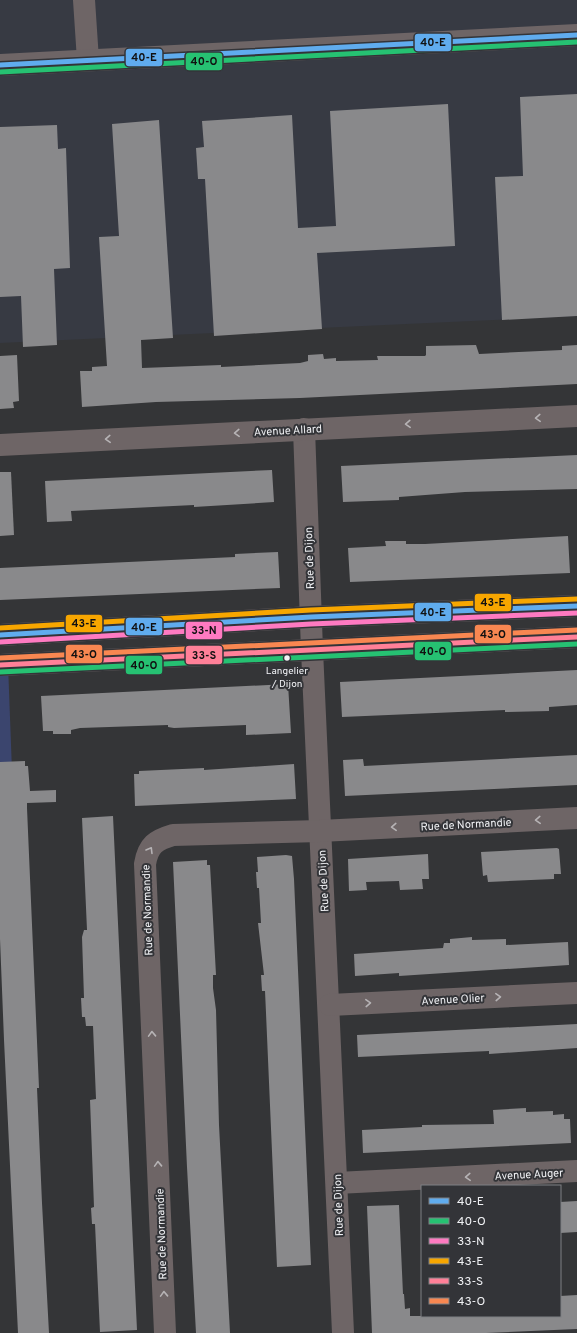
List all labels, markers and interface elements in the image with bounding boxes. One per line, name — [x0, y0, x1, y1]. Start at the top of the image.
line badge: 40-E — [414, 33, 452, 52]
text: 40-E — [420, 36, 446, 50]
line badge: 40-E — [125, 48, 163, 67]
text: 40-E — [131, 51, 157, 65]
line badge: 40-O — [185, 52, 223, 71]
text: 40-O — [191, 55, 217, 69]
one-way arrow — [535, 414, 541, 422]
one-way arrow — [405, 420, 411, 429]
street label: Avenue Allard — [254, 422, 323, 440]
one-way arrow — [234, 429, 240, 437]
one-way arrow — [105, 435, 111, 444]
street label: Rue de Dijon — [302, 527, 318, 589]
line badge: 43-E — [474, 593, 512, 612]
text: 43-E — [481, 596, 506, 610]
line badge: 40-E — [414, 602, 452, 622]
text: 40-E — [420, 606, 446, 620]
line badge: 43-E — [65, 614, 103, 633]
text: 43-E — [72, 617, 97, 631]
line badge: 40-E — [125, 617, 163, 636]
text: 40-E — [131, 621, 157, 635]
line badge: 33-N — [185, 621, 223, 640]
text: 33-N — [191, 624, 217, 638]
line badge: 43-O — [474, 624, 512, 644]
text: 43-O — [480, 628, 506, 642]
line badge: 40-O — [414, 641, 452, 661]
line badge: 43-O — [65, 644, 103, 664]
line badge: 33-S — [185, 645, 223, 665]
text: 40-O — [420, 645, 446, 659]
text: 43-O — [71, 648, 97, 662]
text: 33-S — [192, 649, 216, 663]
marker: Langelier / Dijon — [282, 653, 292, 663]
line badge: 40-O — [125, 655, 163, 675]
text: 40-O — [131, 659, 157, 673]
place label: Langelier / Dijon — [266, 665, 308, 691]
street label: Rue de Normandie — [420, 816, 512, 834]
one-way arrow — [535, 816, 541, 824]
one-way arrow — [391, 823, 397, 831]
one-way arrow — [145, 847, 152, 854]
street label: Rue de Dijon — [315, 850, 333, 912]
street label: Rue de Normandie — [139, 864, 157, 956]
street label: Avenue Olier — [421, 991, 486, 1009]
one-way arrow — [495, 993, 501, 1002]
one-way arrow — [365, 999, 372, 1008]
one-way arrow — [148, 1031, 157, 1037]
one-way arrow — [154, 1161, 162, 1167]
street label: Avenue Auger — [494, 1166, 565, 1184]
one-way arrow — [465, 1172, 471, 1181]
street label: Rue de Dijon — [331, 1174, 347, 1236]
legend — [421, 1185, 561, 1317]
street label: Rue de Normandie — [153, 1188, 171, 1280]
text: 40-E — [457, 1194, 484, 1210]
text: 40-O — [457, 1214, 486, 1230]
text: 33-N — [457, 1234, 485, 1250]
text: 43-E — [457, 1254, 483, 1270]
text: 33-S — [457, 1274, 483, 1290]
one-way arrow — [159, 1291, 168, 1297]
text: 43-O — [457, 1294, 485, 1310]

